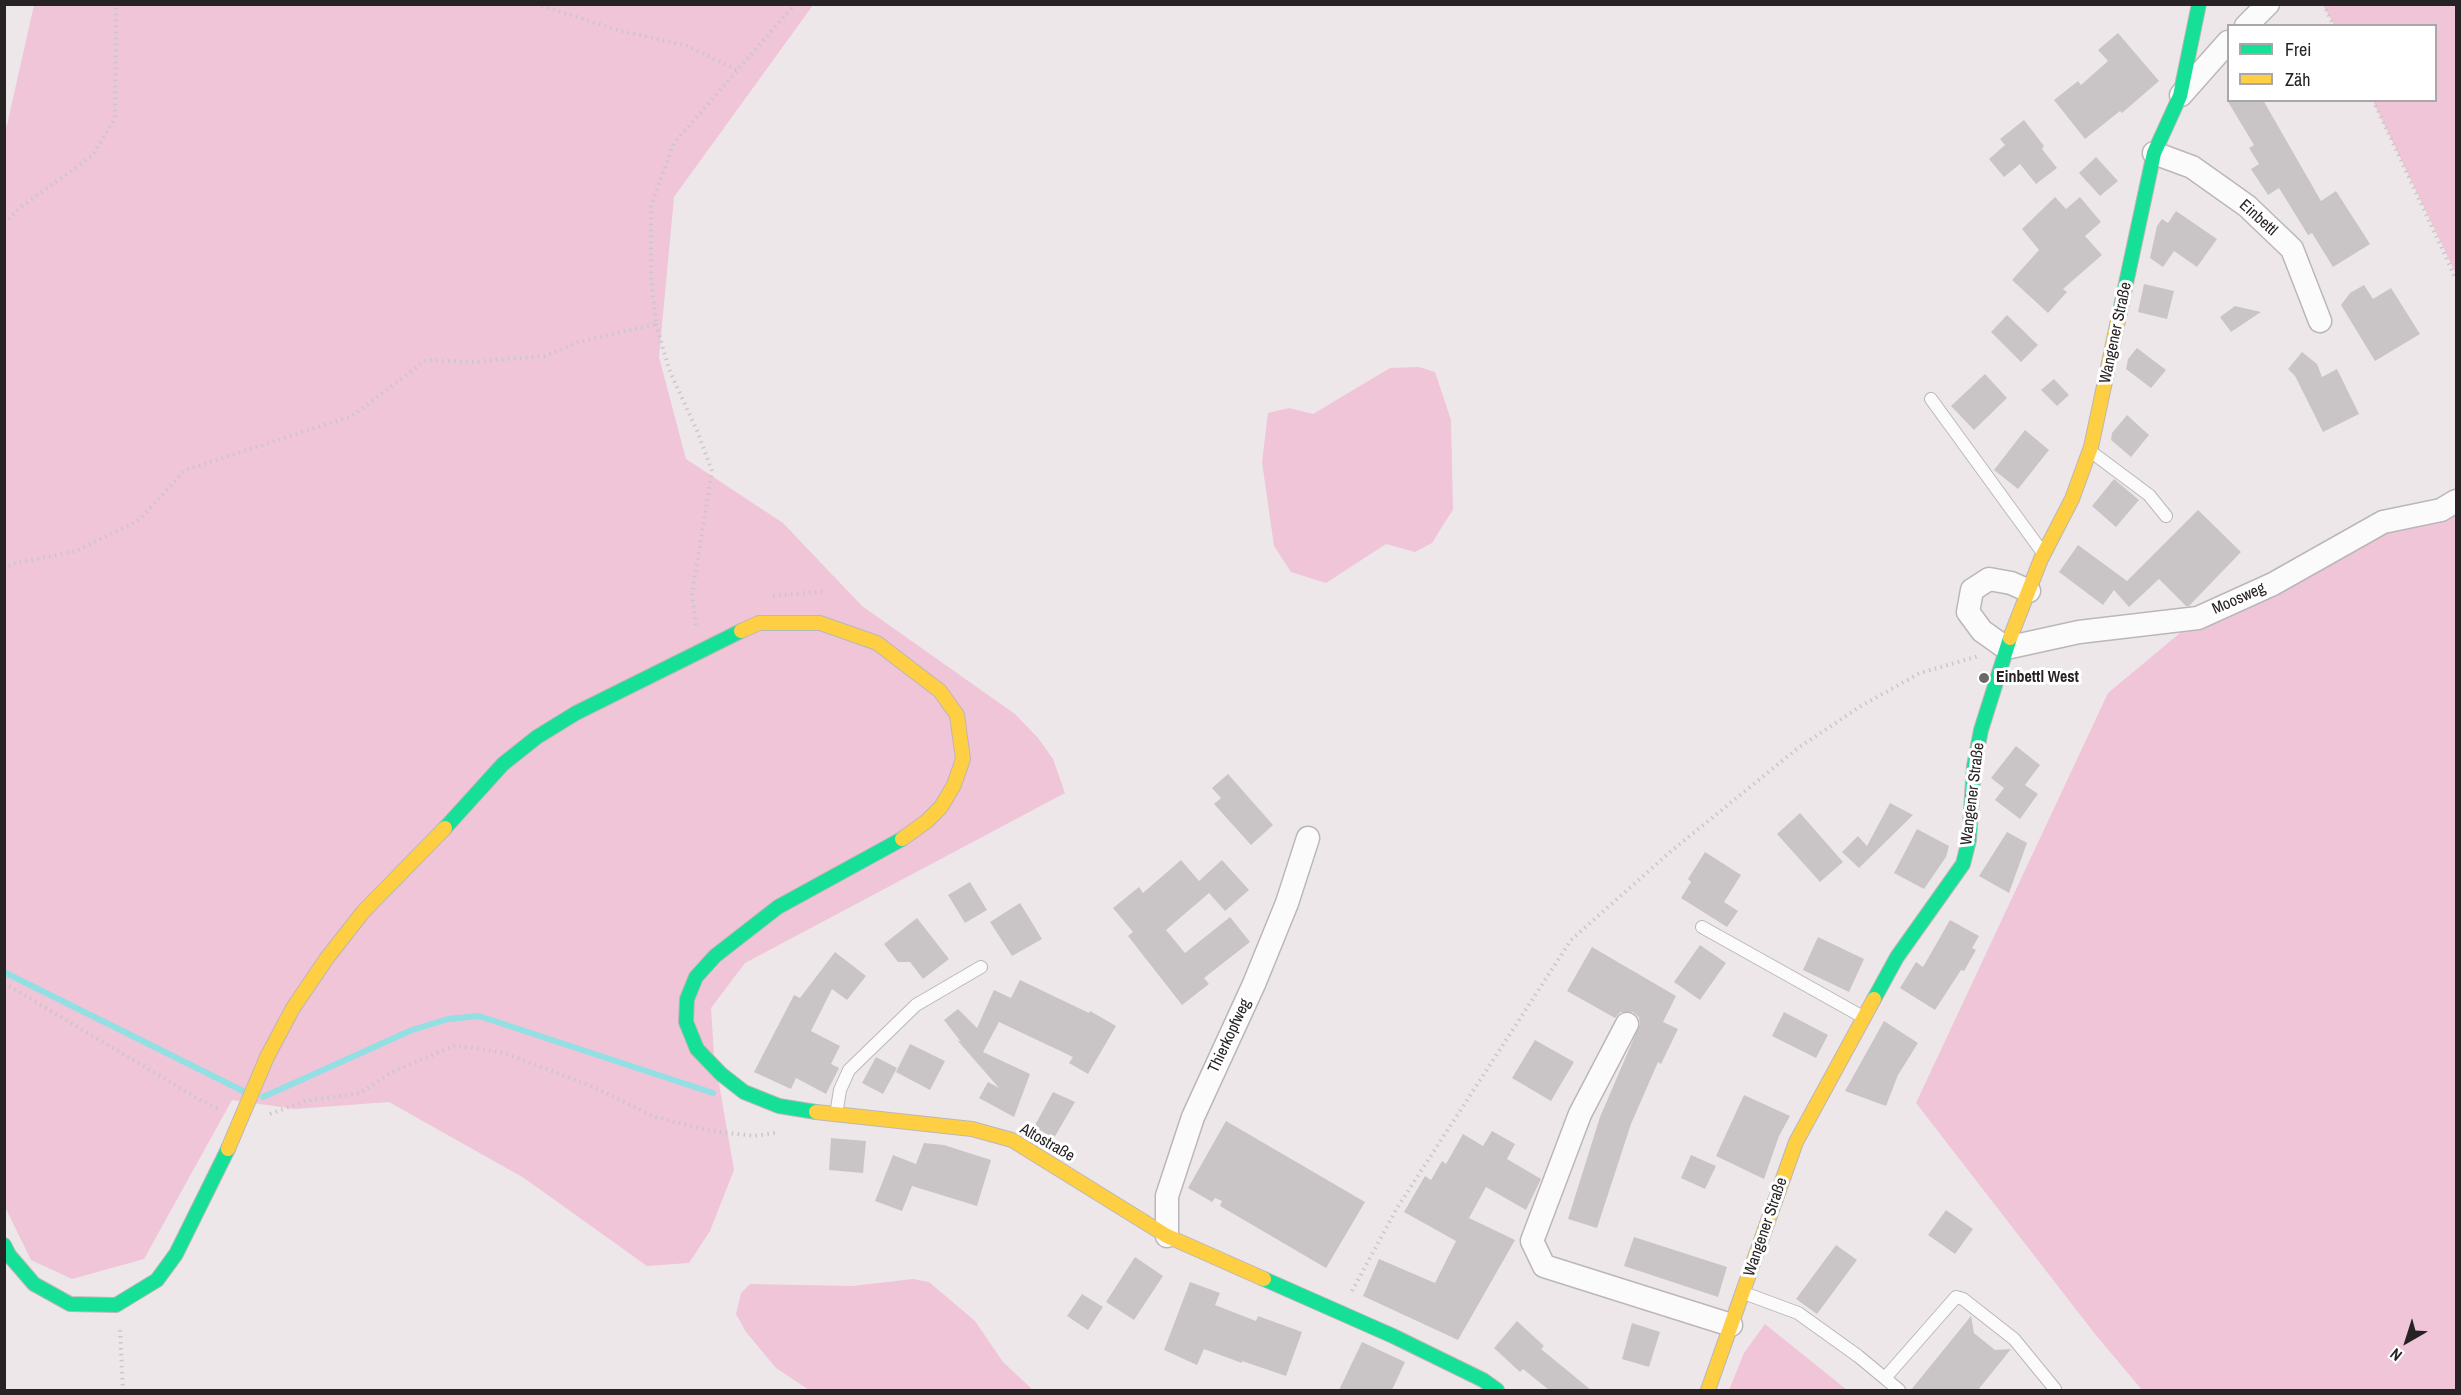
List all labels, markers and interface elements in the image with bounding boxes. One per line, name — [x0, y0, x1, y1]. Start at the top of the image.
legend — [2227, 24, 2437, 102]
text: Frei — [2285, 37, 2311, 62]
text: Zäh — [2285, 67, 2310, 92]
street label: Einbettl — [2235, 196, 2281, 240]
street label: Wangener Straße — [2096, 281, 2136, 385]
street label: Moosweg — [2209, 579, 2269, 619]
place label: Einbettl West — [1996, 668, 2079, 688]
marker: Einbettl West — [1977, 671, 1991, 685]
street label: Wangener Straße — [1957, 742, 1989, 846]
street label: Thierkopfweg — [1205, 996, 1255, 1076]
street label: Altostraße — [1016, 1120, 1078, 1166]
street label: Wangener Straße — [1740, 1175, 1792, 1279]
north arrow — [2377, 1311, 2437, 1371]
text: N — [2385, 1343, 2406, 1367]

